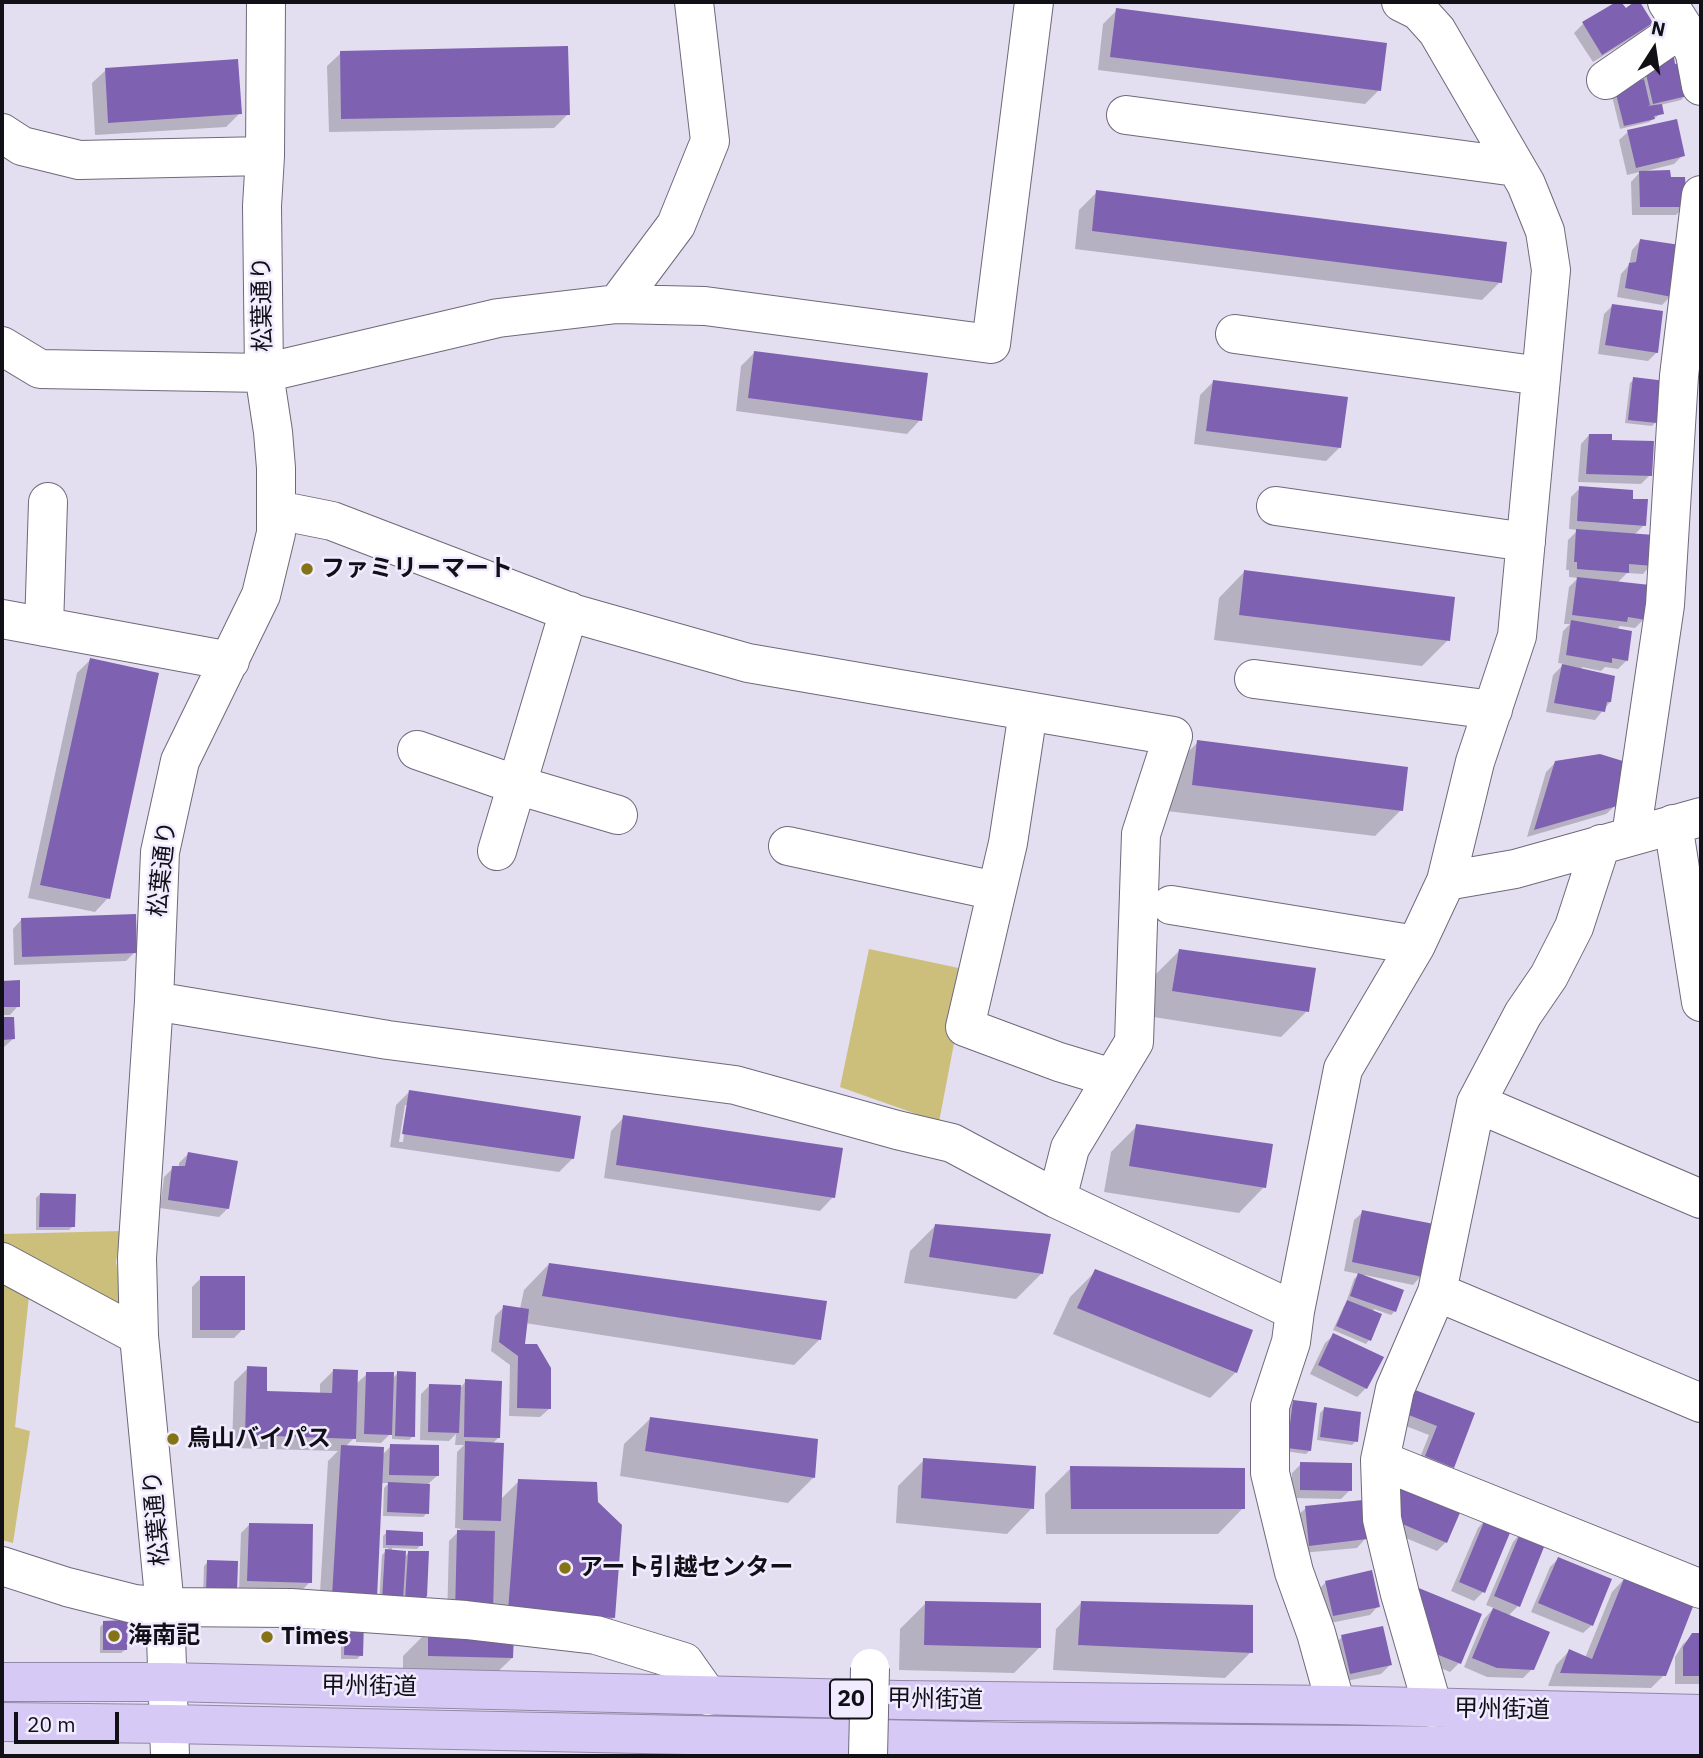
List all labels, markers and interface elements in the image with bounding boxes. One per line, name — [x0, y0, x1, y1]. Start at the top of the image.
north arrow — [1619, 14, 1689, 84]
text: N — [1649, 15, 1668, 42]
street label: 松葉通り — [248, 256, 278, 352]
place label: ファミリーマート — [321, 555, 513, 583]
marker: ファミリーマート — [299, 561, 315, 577]
street label: 松葉通り — [144, 820, 182, 918]
place label: 烏山バイパス — [187, 1425, 331, 1453]
marker: 烏山バイパス — [165, 1431, 181, 1447]
street label: 松葉通り — [138, 1469, 176, 1567]
place label: アート引越センター — [579, 1554, 794, 1582]
marker: アート引越センター — [557, 1560, 573, 1576]
place label: 海南記 — [128, 1622, 200, 1650]
place label: Times — [281, 1623, 349, 1651]
marker: 海南記 — [106, 1628, 122, 1644]
marker: Times — [259, 1629, 275, 1645]
street label: 甲州街道 — [321, 1672, 417, 1702]
road number: 20 — [830, 1680, 872, 1718]
street label: 甲州街道 — [887, 1685, 983, 1715]
street label: 甲州街道 — [1454, 1695, 1550, 1725]
scale bar — [18, 1698, 122, 1742]
text: 20 m — [27, 1710, 76, 1738]

